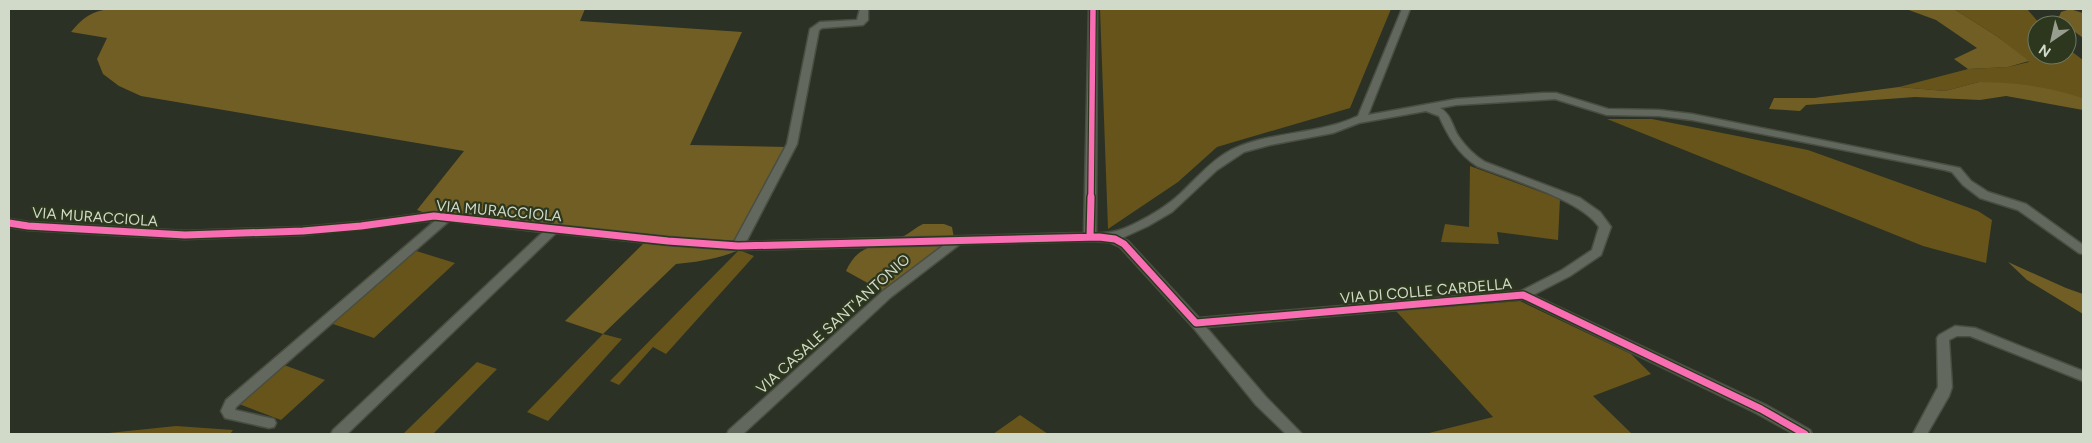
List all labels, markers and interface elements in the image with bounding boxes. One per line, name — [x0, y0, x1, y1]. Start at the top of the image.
north arrow — [2027, 15, 2077, 65]
text: N — [2036, 40, 2054, 60]
street label: VIA MURACCIOLA — [435, 197, 563, 225]
street label: VIA MURACCIOLA — [31, 204, 159, 230]
street label: VIA CASALE SANT'ANTONIO — [753, 250, 913, 398]
street label: VIA DI COLLE CARDELLA — [1339, 275, 1513, 307]

